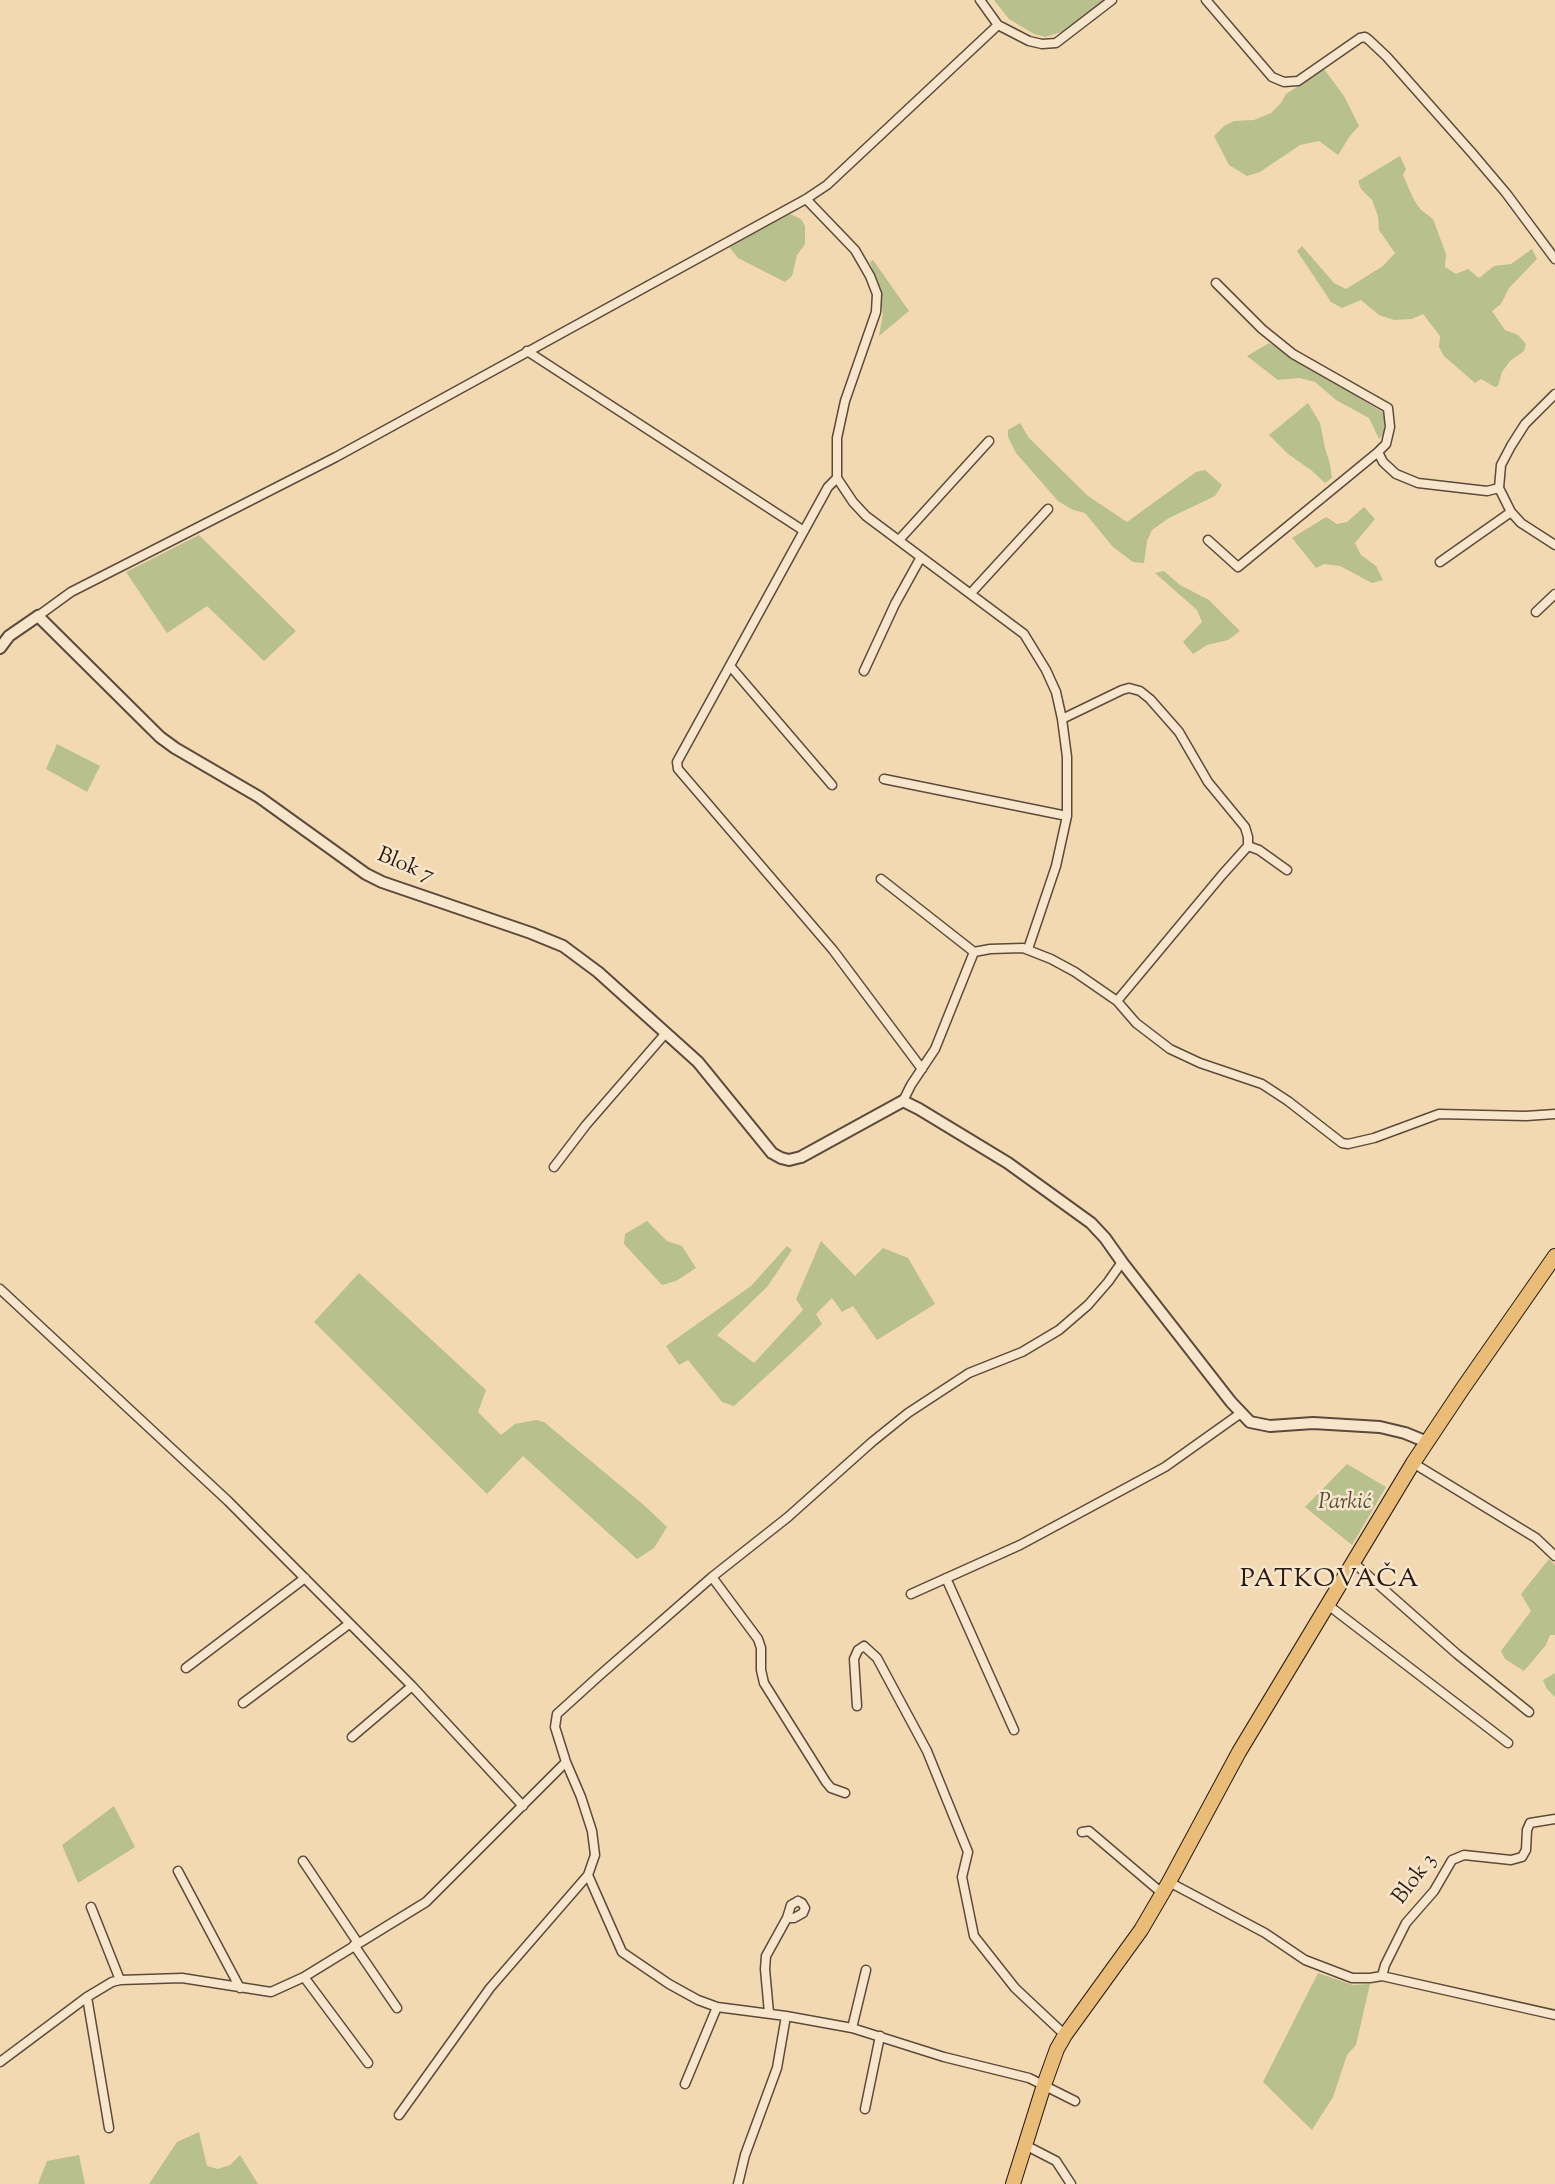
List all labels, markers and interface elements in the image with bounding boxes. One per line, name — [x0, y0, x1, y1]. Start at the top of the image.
street label: Blok 7 — [373, 844, 437, 890]
park label: Parkić — [1318, 1491, 1372, 1517]
district label: PATKOVAČA — [1240, 1566, 1420, 1598]
street label: Blok 3 — [1388, 1849, 1444, 1911]

